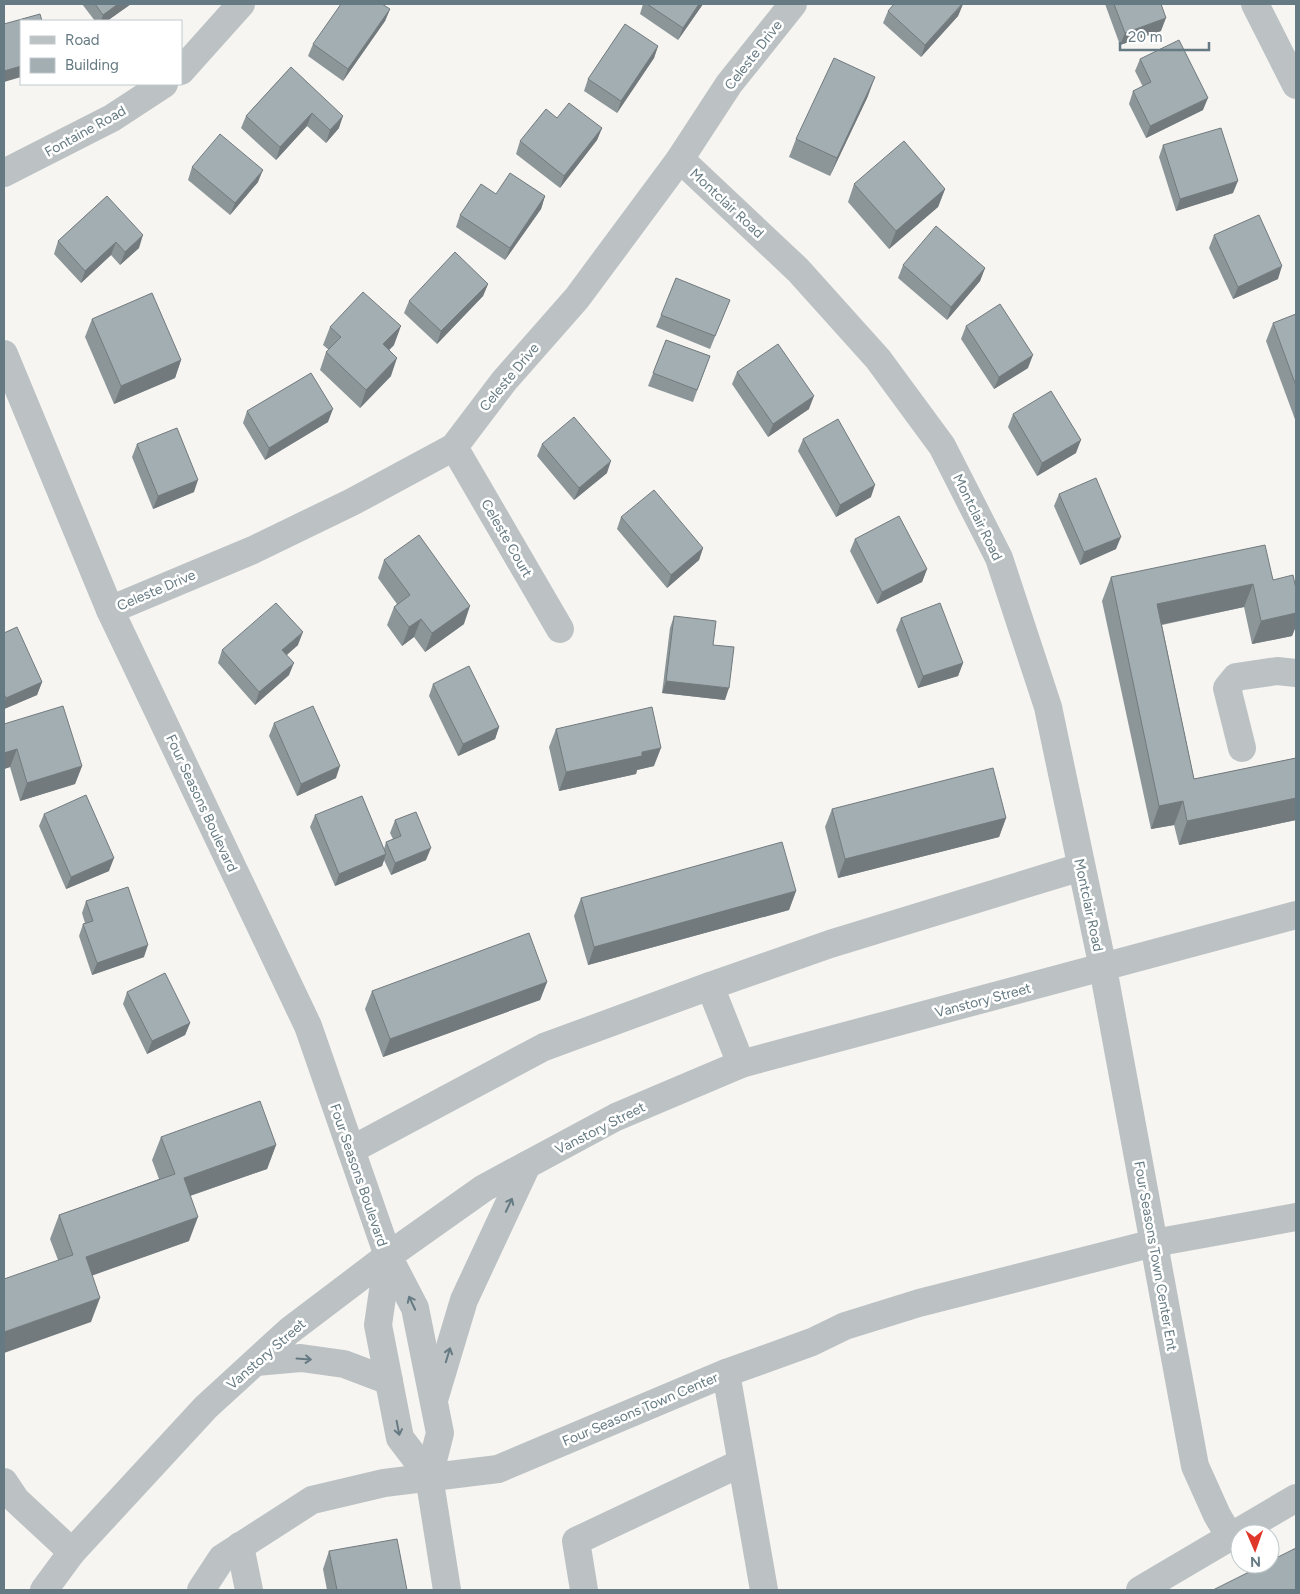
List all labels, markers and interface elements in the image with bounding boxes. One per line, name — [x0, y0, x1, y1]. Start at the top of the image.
street label: Celeste Drive — [721, 17, 786, 94]
legend — [20, 20, 182, 85]
scale bar — [1120, 20, 1209, 52]
text: 20 m — [1128, 28, 1162, 46]
text: Road — [65, 31, 100, 49]
text: Building — [65, 56, 119, 74]
street label: Fontaine Road — [42, 102, 129, 161]
street label: Montclair Road — [686, 165, 767, 242]
street label: Celeste Drive — [476, 340, 543, 415]
street label: Montclair Road — [949, 471, 1006, 563]
street label: Celeste Court — [477, 496, 536, 580]
street label: Celeste Drive — [114, 566, 198, 615]
street label: Four Seasons Boulevard — [162, 732, 241, 875]
street label: Montclair Road — [1070, 857, 1107, 953]
street label: Vanstory Street — [933, 979, 1033, 1021]
street label: Vanstory Street — [552, 1098, 648, 1158]
street label: Four Seasons Boulevard — [326, 1102, 391, 1249]
street label: Four Seasons Town Center Ent — [1130, 1160, 1181, 1352]
one-way arrow — [505, 1198, 514, 1213]
one-way arrow — [406, 1296, 416, 1311]
street label: Vanstory Street — [223, 1316, 309, 1393]
one-way arrow — [444, 1348, 453, 1364]
one-way arrow — [296, 1355, 312, 1364]
street label: Four Seasons Town Center — [560, 1369, 721, 1450]
one-way arrow — [394, 1420, 404, 1436]
north arrow — [1230, 1524, 1280, 1574]
text: N — [1250, 1553, 1261, 1570]

